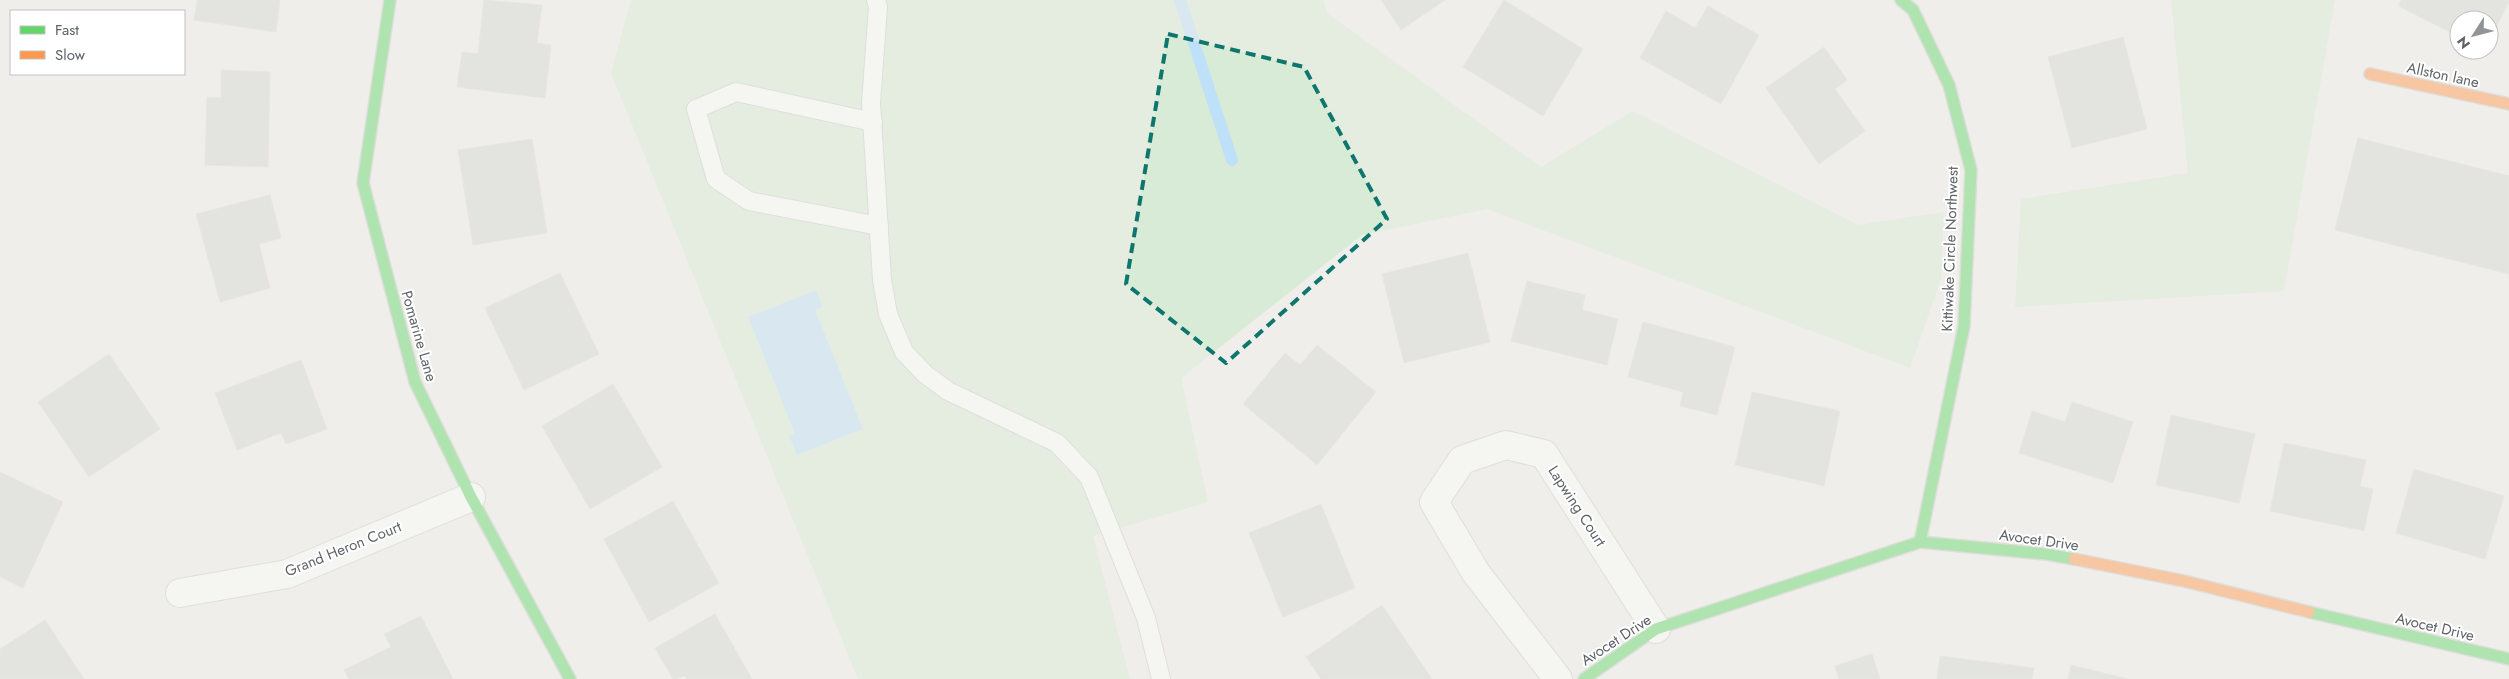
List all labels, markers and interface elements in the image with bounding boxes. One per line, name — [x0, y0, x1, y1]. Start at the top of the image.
legend — [10, 10, 185, 75]
north arrow — [2449, 10, 2499, 60]
text: Fast — [55, 19, 79, 41]
text: N — [2452, 32, 2475, 53]
text: Slow — [55, 44, 86, 66]
street label: Allston lane — [2405, 57, 2481, 93]
street label: Kittiwake Circle Northwest — [1936, 166, 1964, 332]
street label: Pomarine Lane — [396, 288, 443, 384]
street label: Lapwing Court — [1543, 461, 1612, 551]
street label: Grand Heron Court — [281, 515, 405, 582]
street label: Avocet Drive — [1998, 524, 2080, 557]
street label: Avocet Drive — [2394, 607, 2477, 647]
street label: Avocet Drive — [1576, 609, 1656, 671]

